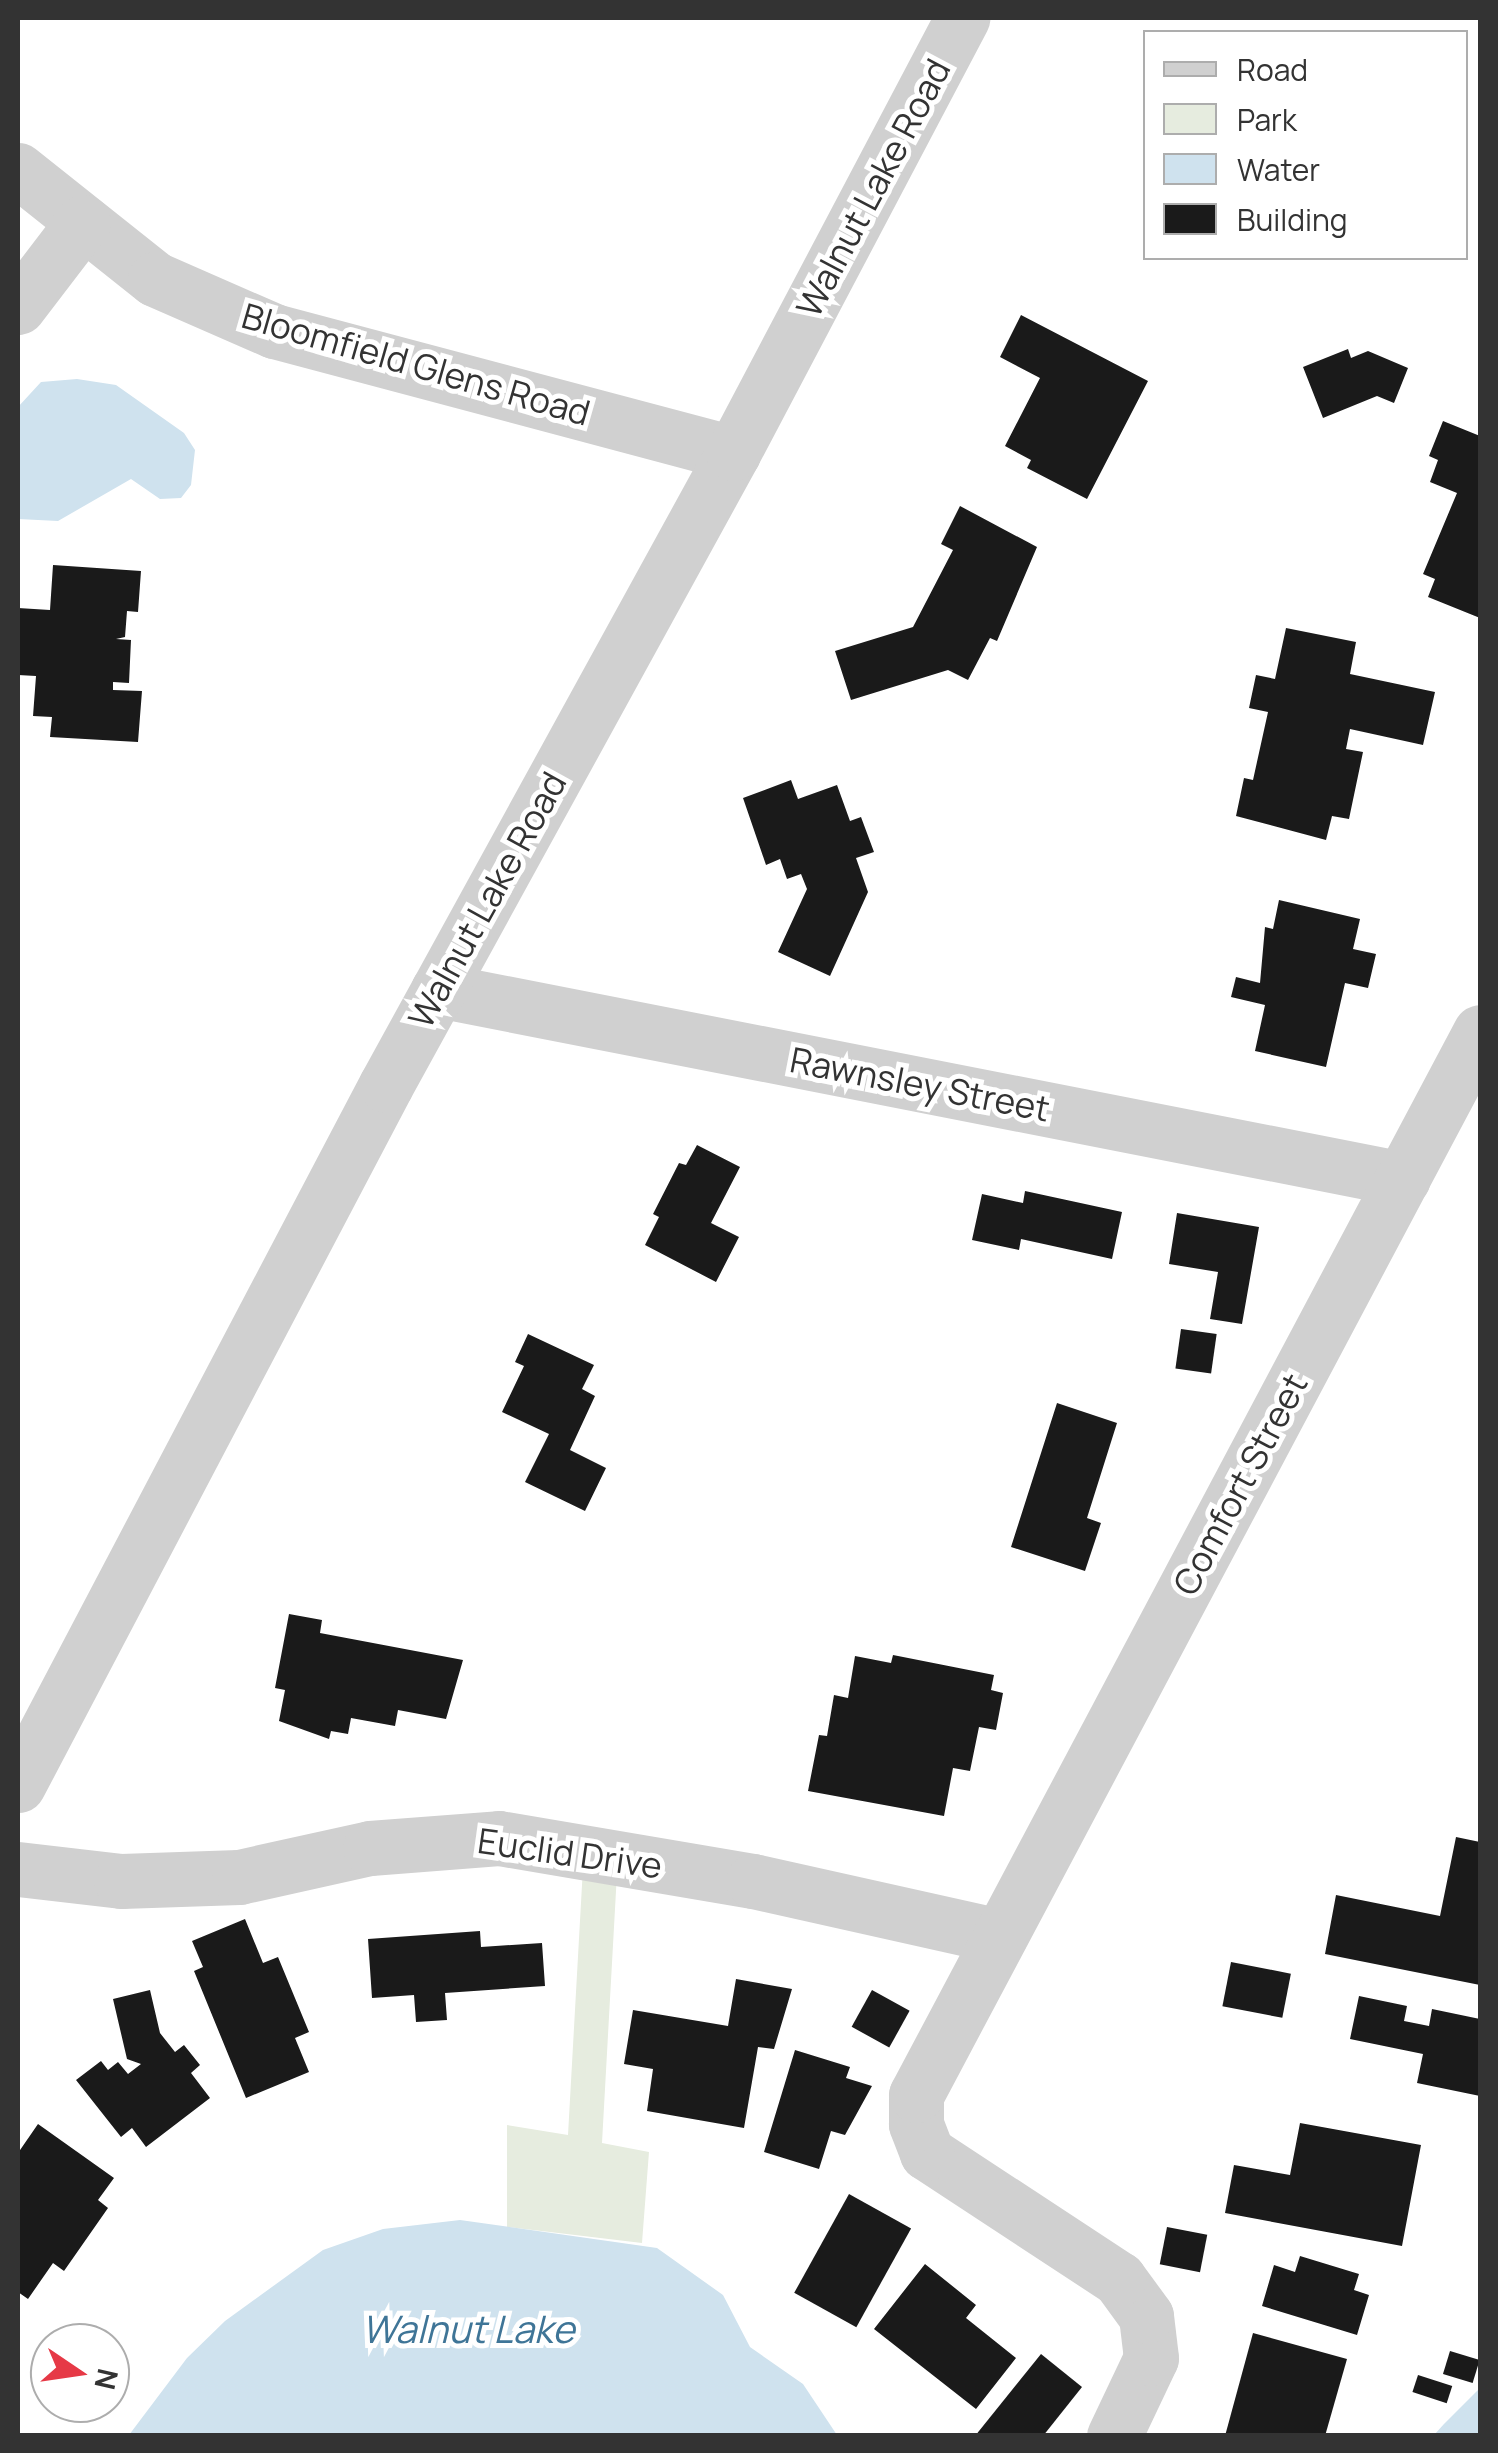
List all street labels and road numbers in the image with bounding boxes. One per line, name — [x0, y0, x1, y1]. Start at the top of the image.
street label: Walnut Lake Road — [787, 52, 959, 324]
street label: Bloomfield Glens Road — [237, 294, 595, 434]
street label: Walnut Lake Road — [399, 765, 575, 1035]
street label: Rawnsley Street — [787, 1038, 1053, 1130]
street label: Comfort Street — [1164, 1366, 1316, 1602]
street label: Euclid Drive — [475, 1819, 665, 1887]

